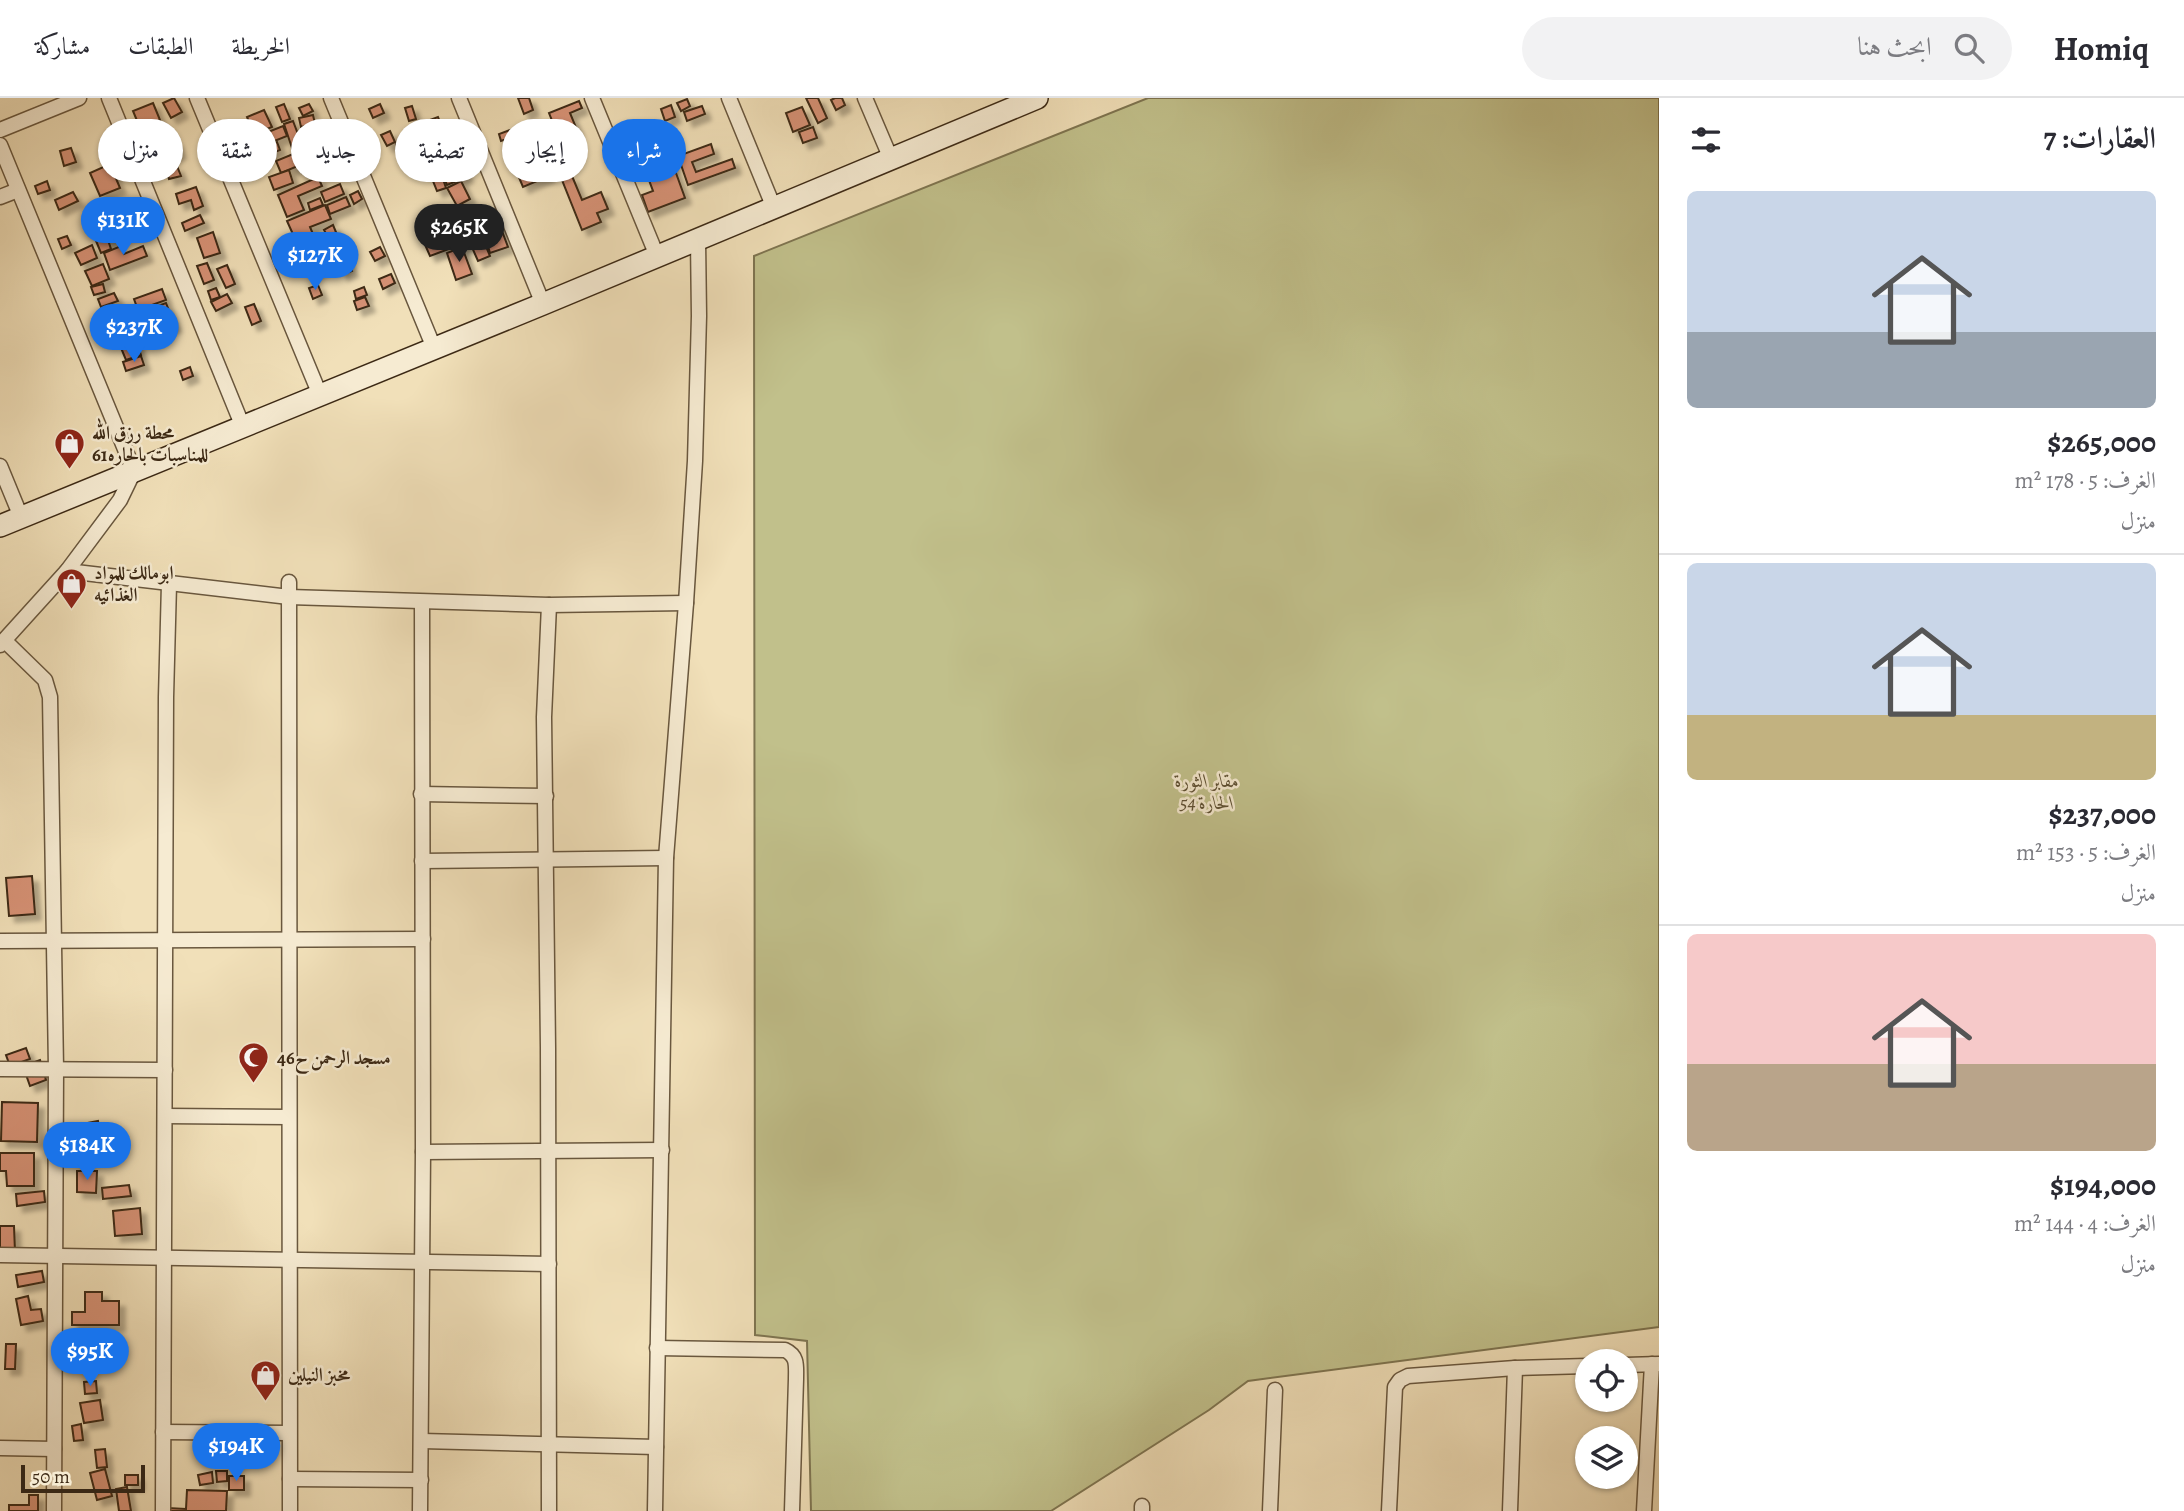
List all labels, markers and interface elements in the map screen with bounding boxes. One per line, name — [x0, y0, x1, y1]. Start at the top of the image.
search box — [1522, 17, 2012, 80]
text: Homiq — [2054, 26, 2149, 71]
text: ابحث هنا — [1857, 29, 1932, 64]
icon: search — [1950, 29, 1988, 67]
text: مشاركة — [35, 30, 90, 62]
text: الطبقات — [128, 30, 194, 62]
text: الخريطة — [232, 30, 290, 62]
text: العقارات: 7 — [2044, 118, 2156, 158]
chip: منزل — [98, 119, 183, 182]
chip: شقة — [197, 119, 277, 182]
chip: جديد — [291, 119, 381, 182]
chip: تصفية — [395, 119, 488, 182]
chip: إيجار — [502, 119, 588, 182]
chip: شراء — [602, 119, 686, 182]
icon: filters — [1687, 121, 1725, 159]
pin: $131K — [74, 198, 172, 257]
text: $131K — [97, 204, 149, 235]
pin: $265K — [410, 204, 508, 264]
text: $265K — [430, 211, 488, 242]
pin: $127K — [266, 232, 364, 292]
icon: home — [1859, 237, 1985, 363]
text: $127K — [288, 239, 343, 270]
pin: $237K — [85, 304, 183, 364]
text: $237K — [106, 311, 162, 342]
place label: محطة رزق الله للمناسبات بالحاره61 — [92, 417, 208, 468]
text: $265,000 — [2047, 422, 2156, 462]
shop icon: محطة رزق الله للمناسبات بالحاره61 — [52, 427, 86, 471]
text: الغرف: 5 · 178 m² — [2015, 465, 2156, 496]
text: منزل — [2121, 506, 2156, 537]
place label: ابومالك للمواد الغذائيه — [94, 560, 174, 608]
shop icon: ابومالك للمواد الغذائيه — [54, 567, 88, 611]
icon: home — [1859, 609, 1985, 735]
park label: مقابر الثورة الحارة 54 — [1174, 768, 1239, 816]
text: $237,000 — [2048, 794, 2156, 834]
text: الغرف: 5 · 153 m² — [2016, 837, 2156, 868]
text: منزل — [2121, 878, 2156, 909]
icon: home — [1859, 980, 1985, 1106]
mosque icon: مسجد الرحمن ح46 — [237, 1041, 271, 1085]
place label: مسجد الرحمن ح46 — [277, 1045, 391, 1075]
pin: $184K — [38, 1122, 136, 1182]
text: $184K — [59, 1129, 115, 1160]
text: $194,000 — [2050, 1165, 2156, 1205]
text: الغرف: 4 · 144 m² — [2014, 1208, 2156, 1239]
text: منزل — [2121, 1249, 2156, 1280]
pin: $95K — [49, 1328, 131, 1388]
text: $95K — [67, 1335, 113, 1366]
map controls — [1575, 1349, 1638, 1489]
button: locate — [1575, 1349, 1638, 1412]
shop icon: مخبز النيلين — [248, 1358, 282, 1402]
place label: مخبز النيلين — [288, 1362, 350, 1388]
pin: $194K — [187, 1424, 285, 1483]
button: layers — [1575, 1426, 1638, 1489]
text: $194K — [208, 1430, 264, 1461]
scale bar — [21, 1462, 145, 1494]
text: 50 m — [32, 1464, 70, 1490]

